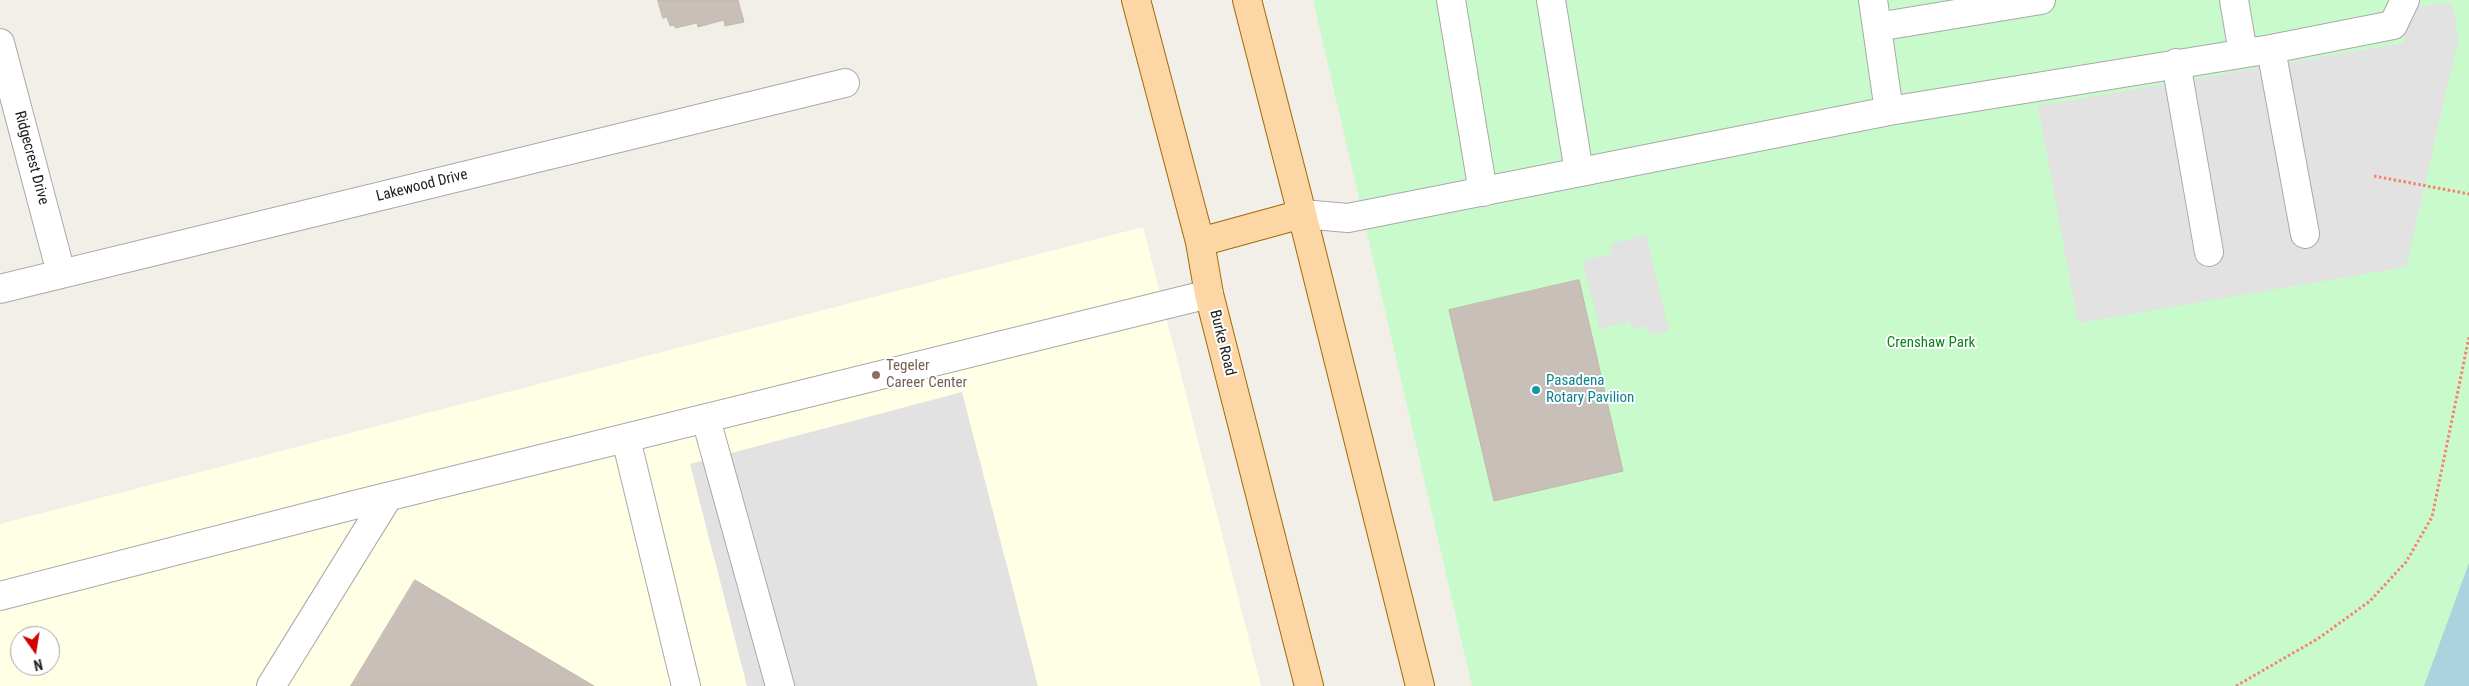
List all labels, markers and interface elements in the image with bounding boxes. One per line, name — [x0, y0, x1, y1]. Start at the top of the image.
street label: Ridgecrest Drive — [10, 109, 52, 207]
street label: Lakewood Drive — [374, 166, 470, 206]
street label: Burke Road — [1205, 308, 1239, 378]
park label: Crenshaw Park — [1887, 334, 1975, 352]
place label: Tegeler Career Center — [886, 357, 967, 392]
marker: Tegeler Career Center — [870, 369, 882, 381]
place label: Pasadena Rotary Pavilion — [1546, 372, 1634, 407]
marker: Pasadena Rotary Pavilion — [1530, 384, 1542, 396]
north arrow — [10, 626, 60, 676]
text: N — [32, 656, 44, 673]

